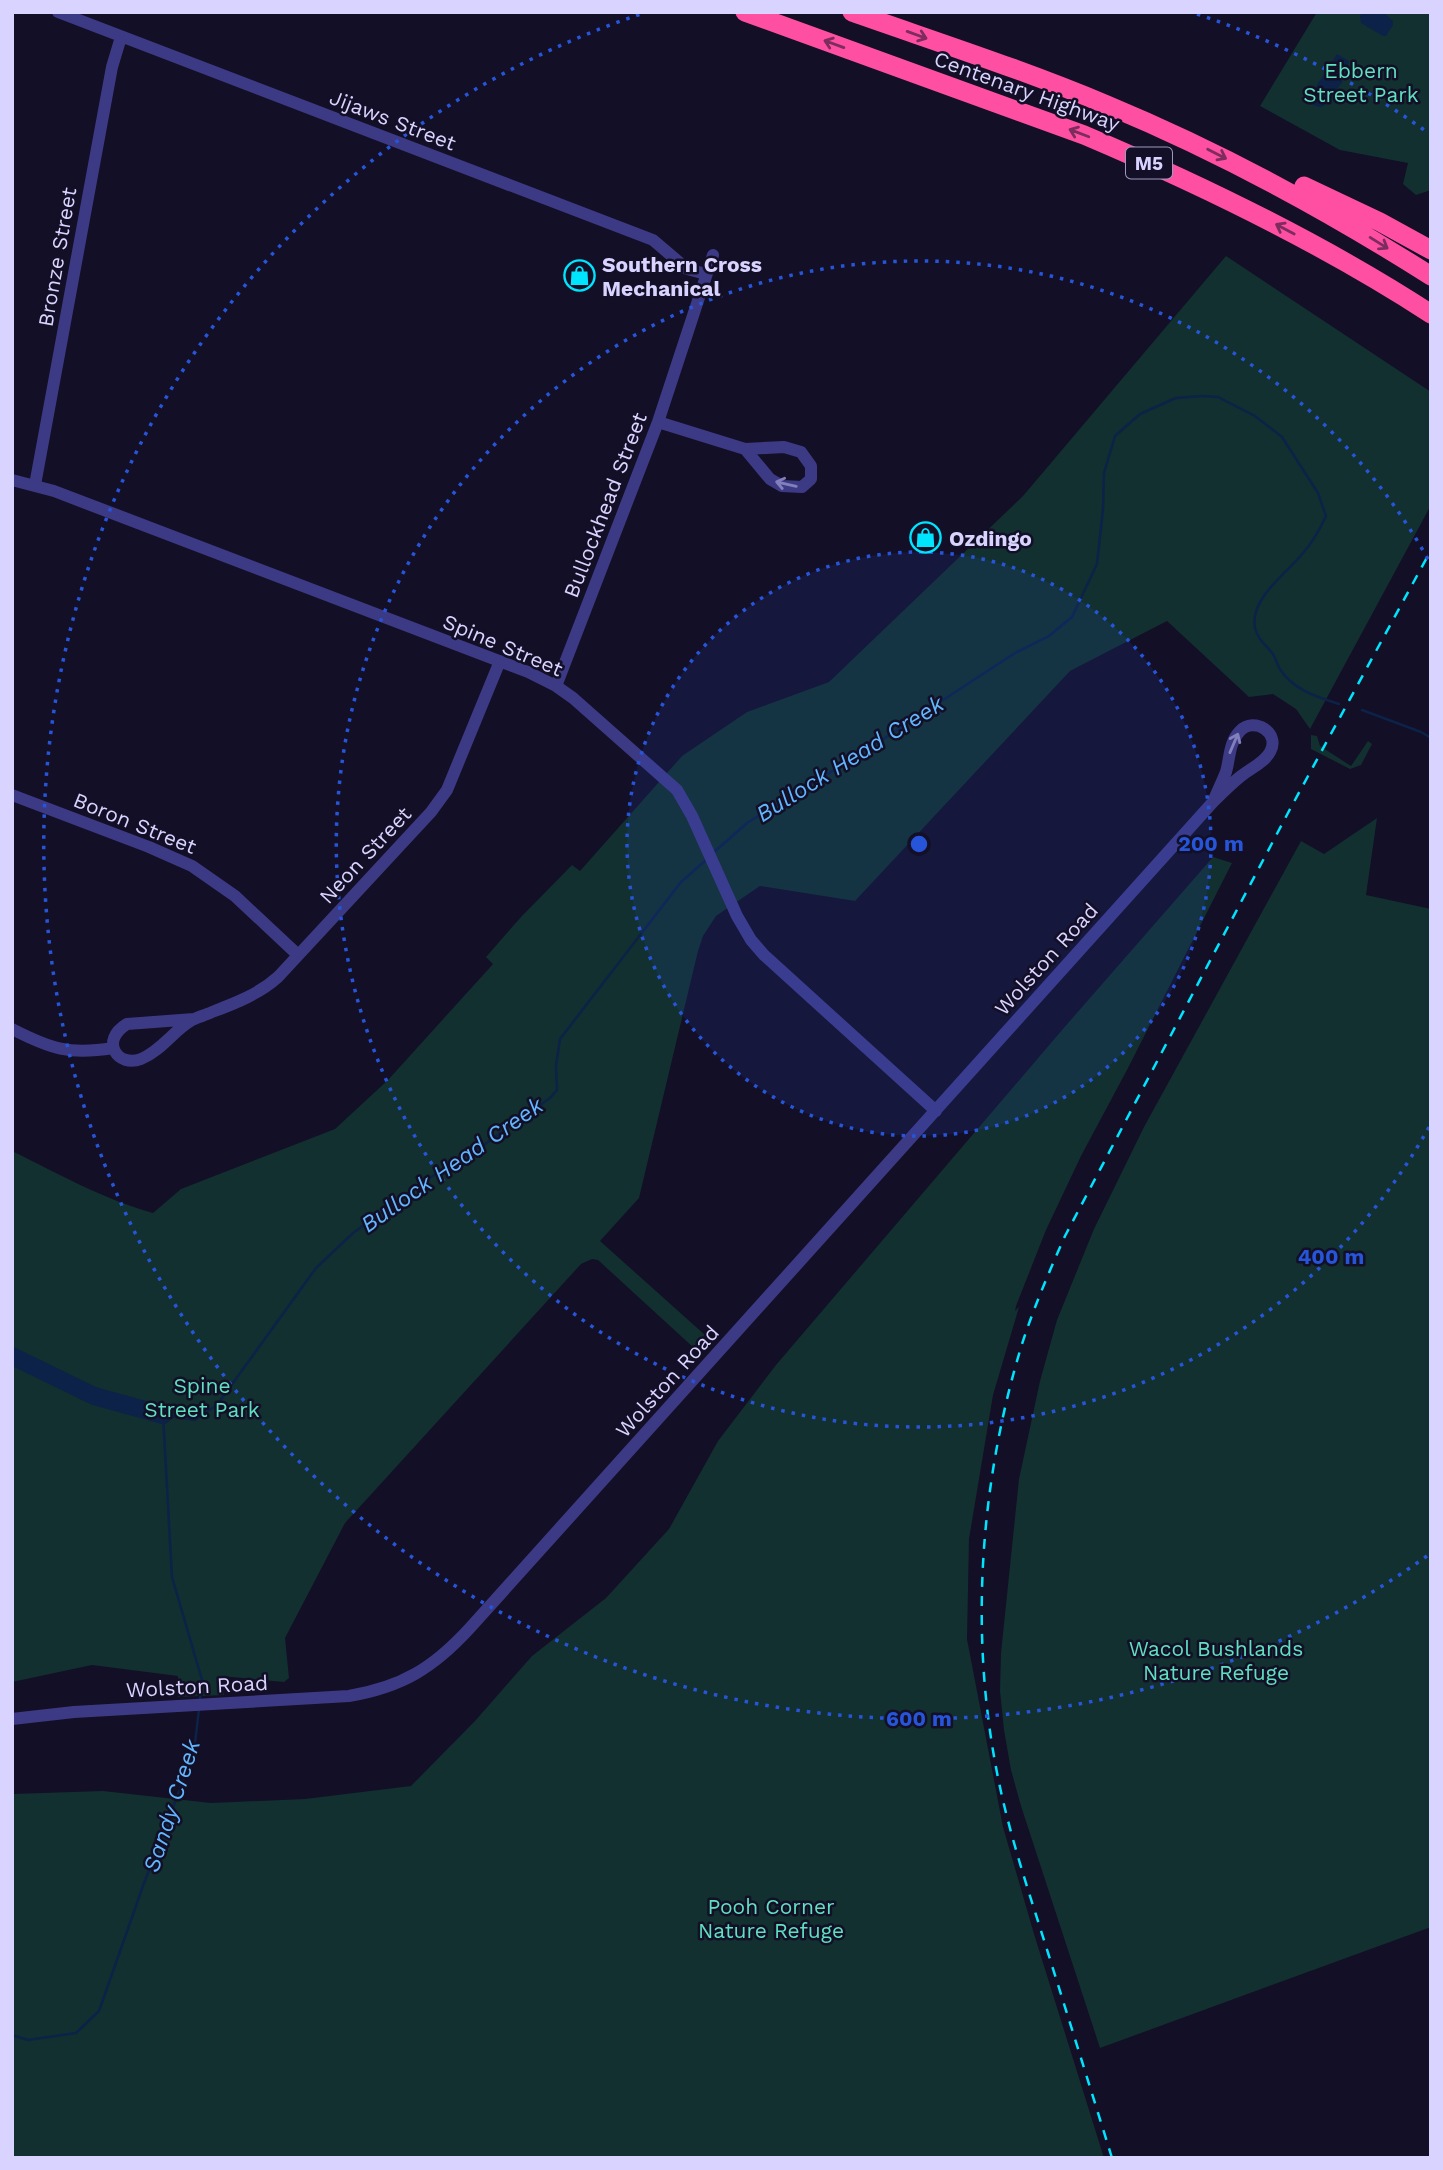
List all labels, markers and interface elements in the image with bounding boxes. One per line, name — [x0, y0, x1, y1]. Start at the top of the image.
one-way arrow — [905, 30, 927, 42]
one-way arrow — [823, 37, 845, 50]
street label: Centenary Highway — [931, 46, 1123, 136]
park label: Ebbern Street Park — [1303, 58, 1419, 107]
street label: Jijaws Street — [326, 84, 460, 156]
one-way arrow — [1068, 126, 1090, 139]
road number: M5 — [1126, 148, 1172, 178]
one-way arrow — [1206, 148, 1227, 162]
street label: Bronze Street — [32, 185, 82, 329]
one-way arrow — [1275, 222, 1296, 235]
one-way arrow — [1369, 237, 1389, 251]
place label: Southern Cross Mechanical — [602, 252, 762, 301]
shop icon: Southern Cross Mechanical — [562, 259, 596, 293]
street label: Bullockhead Street — [558, 409, 652, 601]
one-way arrow — [775, 477, 797, 490]
shop icon: Ozdingo — [909, 521, 943, 555]
place label: Ozdingo — [949, 526, 1032, 551]
street label: Spine Street — [439, 609, 567, 682]
water label: Bullock Head Creek — [751, 689, 950, 828]
one-way arrow — [1229, 733, 1242, 754]
street label: Boron Street — [70, 787, 200, 859]
street label: Neon Street — [314, 801, 416, 909]
text: 200 m — [1178, 831, 1244, 856]
centre of rings — [907, 832, 931, 856]
street label: Wolston Road — [989, 898, 1103, 1020]
water label: Bullock Head Creek — [356, 1091, 550, 1238]
text: 400 m — [1298, 1244, 1364, 1269]
street label: Wolston Road — [610, 1320, 724, 1442]
park label: Spine Street Park — [144, 1373, 260, 1422]
park label: Wacol Bushlands Nature Refuge — [1129, 1636, 1303, 1685]
street label: Wolston Road — [125, 1670, 269, 1702]
text: 600 m — [886, 1706, 952, 1731]
water label: Sandy Creek — [138, 1735, 207, 1876]
park label: Pooh Corner Nature Refuge — [698, 1894, 844, 1943]

